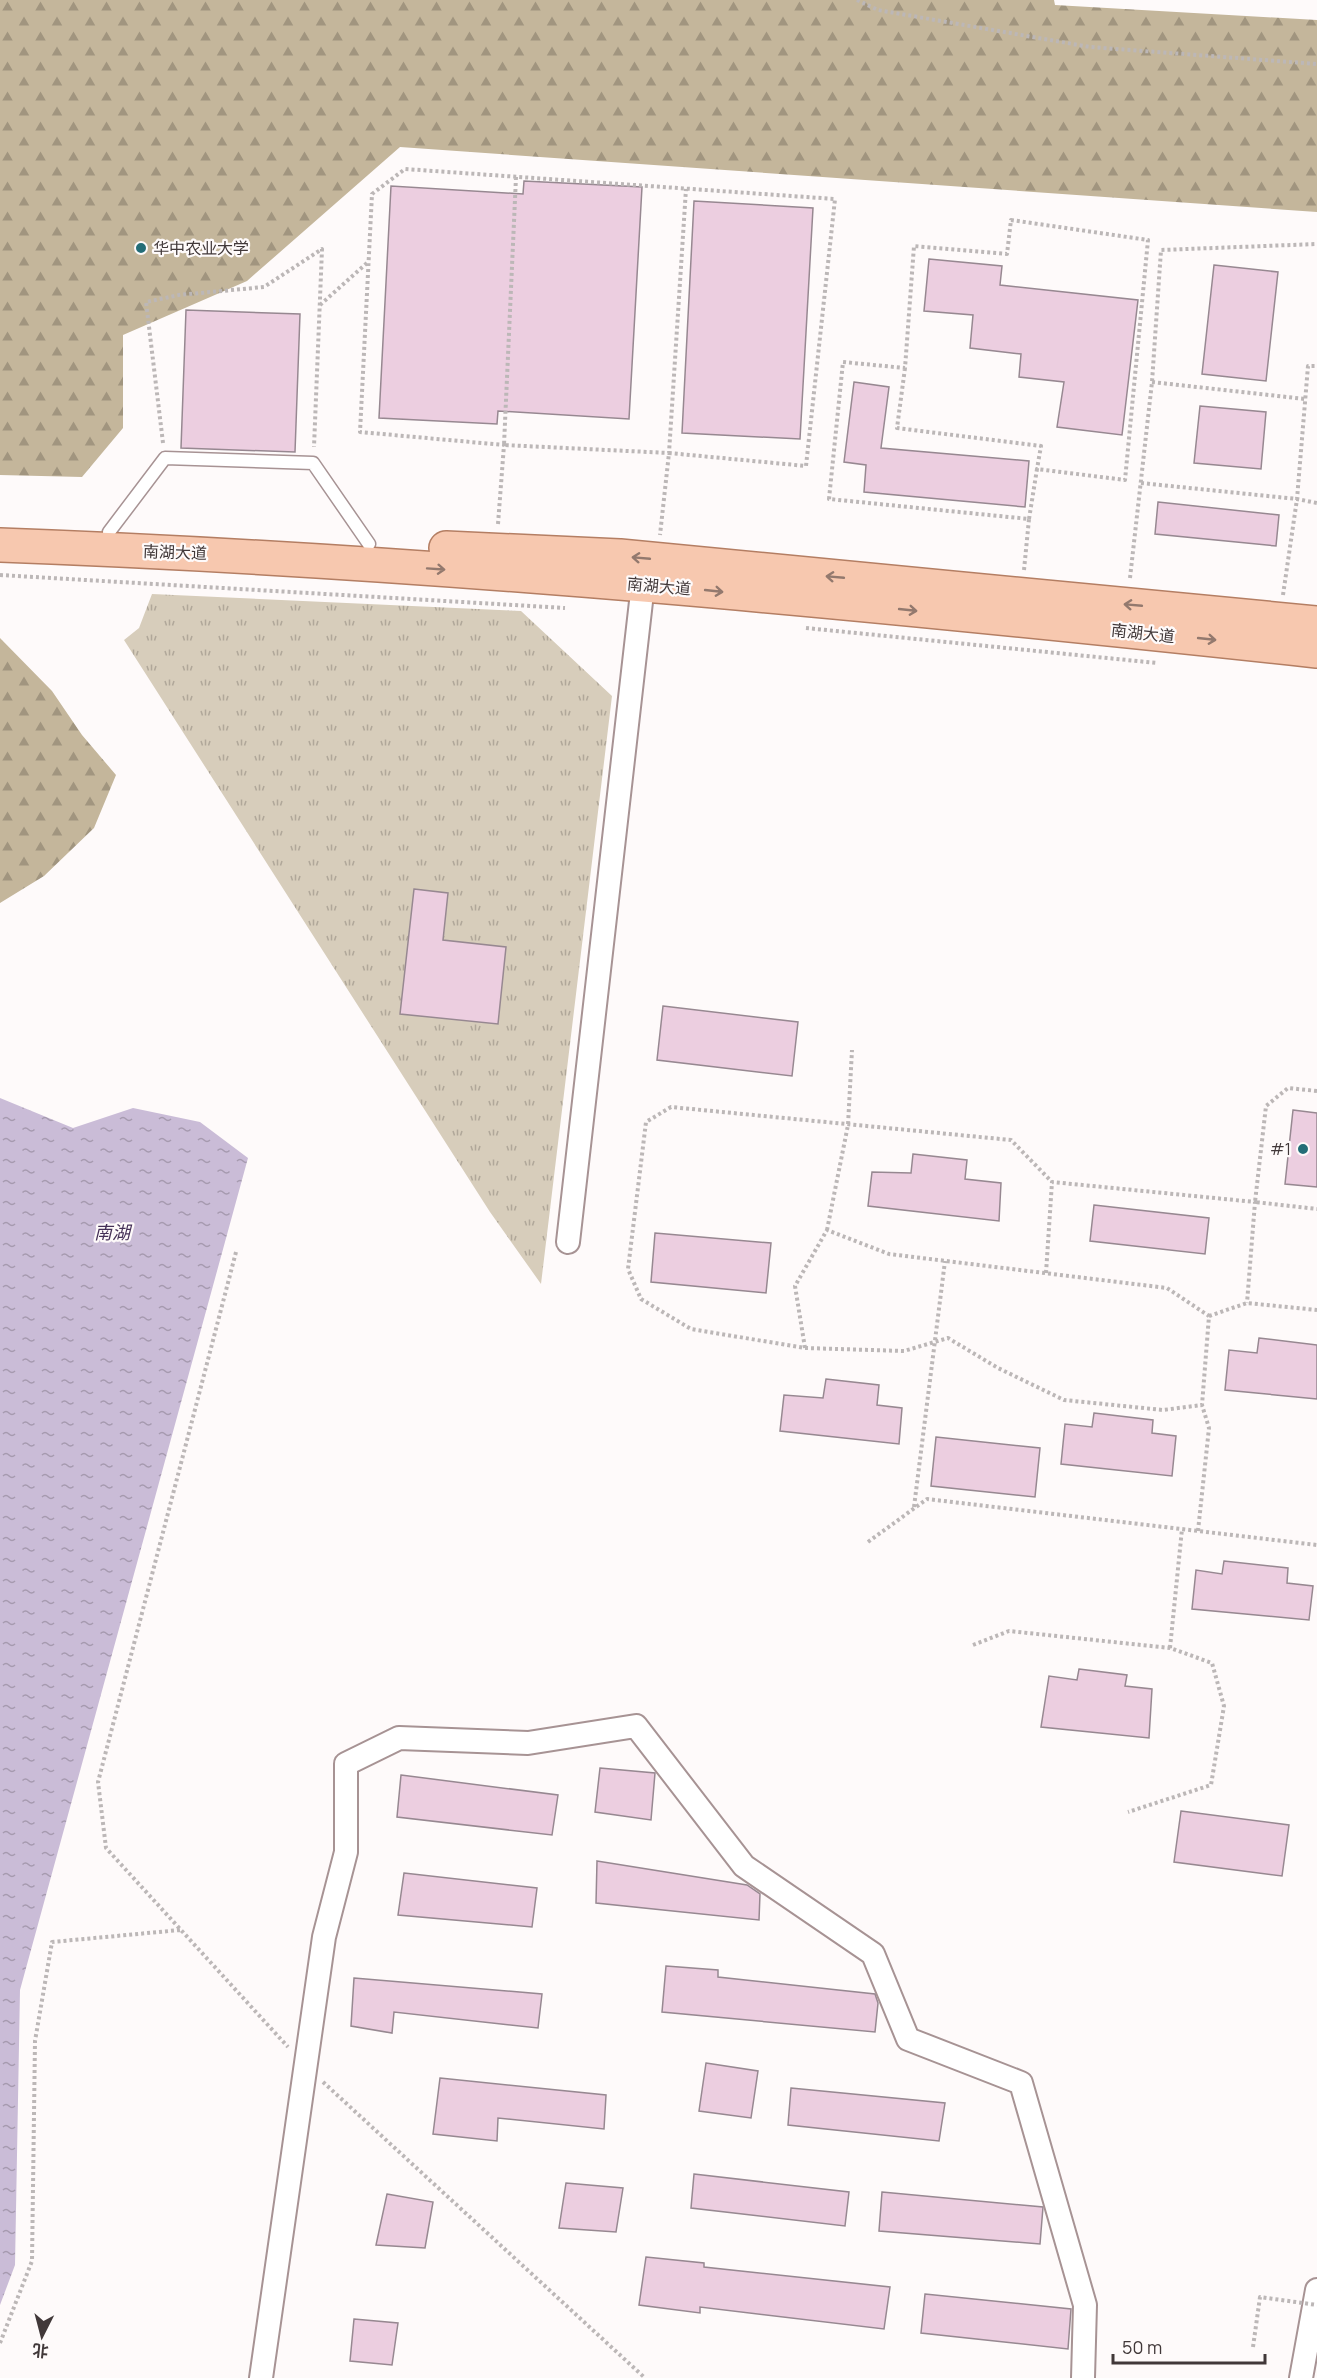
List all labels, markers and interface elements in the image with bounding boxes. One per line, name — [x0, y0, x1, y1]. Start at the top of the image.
place label: 华中农业大学 — [153, 237, 249, 259]
marker: 华中农业大学 — [134, 241, 148, 255]
street label: 南湖大道 — [143, 540, 207, 564]
one-way arrow — [631, 552, 651, 563]
one-way arrow — [425, 564, 445, 575]
one-way arrow — [825, 571, 845, 582]
street label: 南湖大道 — [626, 572, 692, 600]
one-way arrow — [703, 586, 723, 597]
one-way arrow — [1124, 599, 1144, 610]
one-way arrow — [898, 605, 917, 616]
street label: 南湖大道 — [1110, 619, 1176, 647]
one-way arrow — [1196, 634, 1216, 645]
place label: #1 — [1270, 1138, 1291, 1160]
marker: #1 — [1296, 1142, 1310, 1156]
water label: 南湖 — [94, 1220, 133, 1244]
north arrow — [12, 2306, 72, 2366]
scale bar — [1113, 2327, 1264, 2365]
text: 50 m — [1122, 2335, 1162, 2359]
text: 北 — [31, 2339, 50, 2363]

